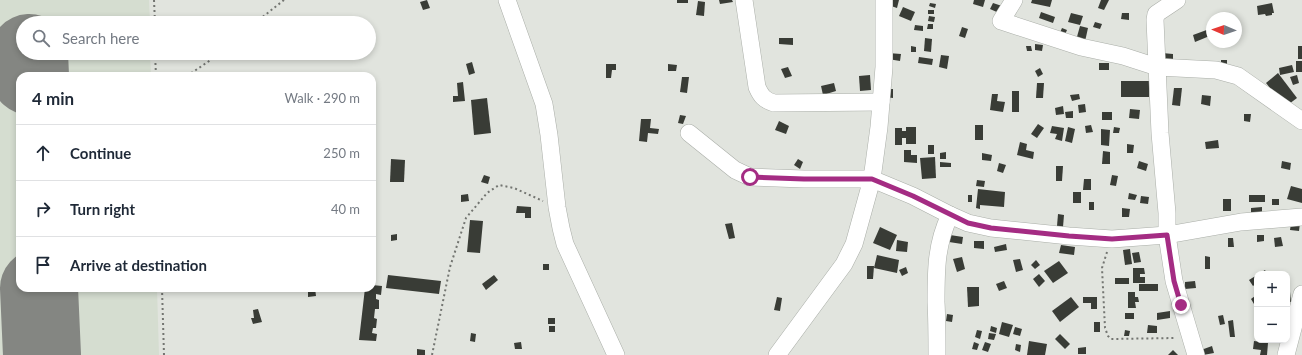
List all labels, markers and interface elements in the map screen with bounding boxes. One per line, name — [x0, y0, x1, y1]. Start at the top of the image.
north arrow — [1206, 12, 1242, 48]
search box — [16, 16, 376, 60]
icon: search — [30, 27, 52, 49]
text: Search here — [62, 29, 139, 47]
text: 4 min — [32, 88, 74, 109]
text: Walk · 290 m — [284, 90, 360, 106]
icon: ahead — [32, 142, 54, 164]
text: Continue — [70, 144, 131, 162]
text: 250 m — [323, 145, 360, 161]
route start — [741, 168, 759, 186]
icon: right — [32, 198, 54, 220]
text: Turn right — [70, 200, 135, 218]
text: 40 m — [331, 201, 360, 217]
icon: arrive — [32, 254, 54, 276]
text: Arrive at destination — [70, 256, 207, 274]
map controls — [1254, 271, 1290, 343]
button: + — [1254, 271, 1290, 307]
route end — [1172, 296, 1190, 314]
button: − — [1254, 307, 1290, 343]

